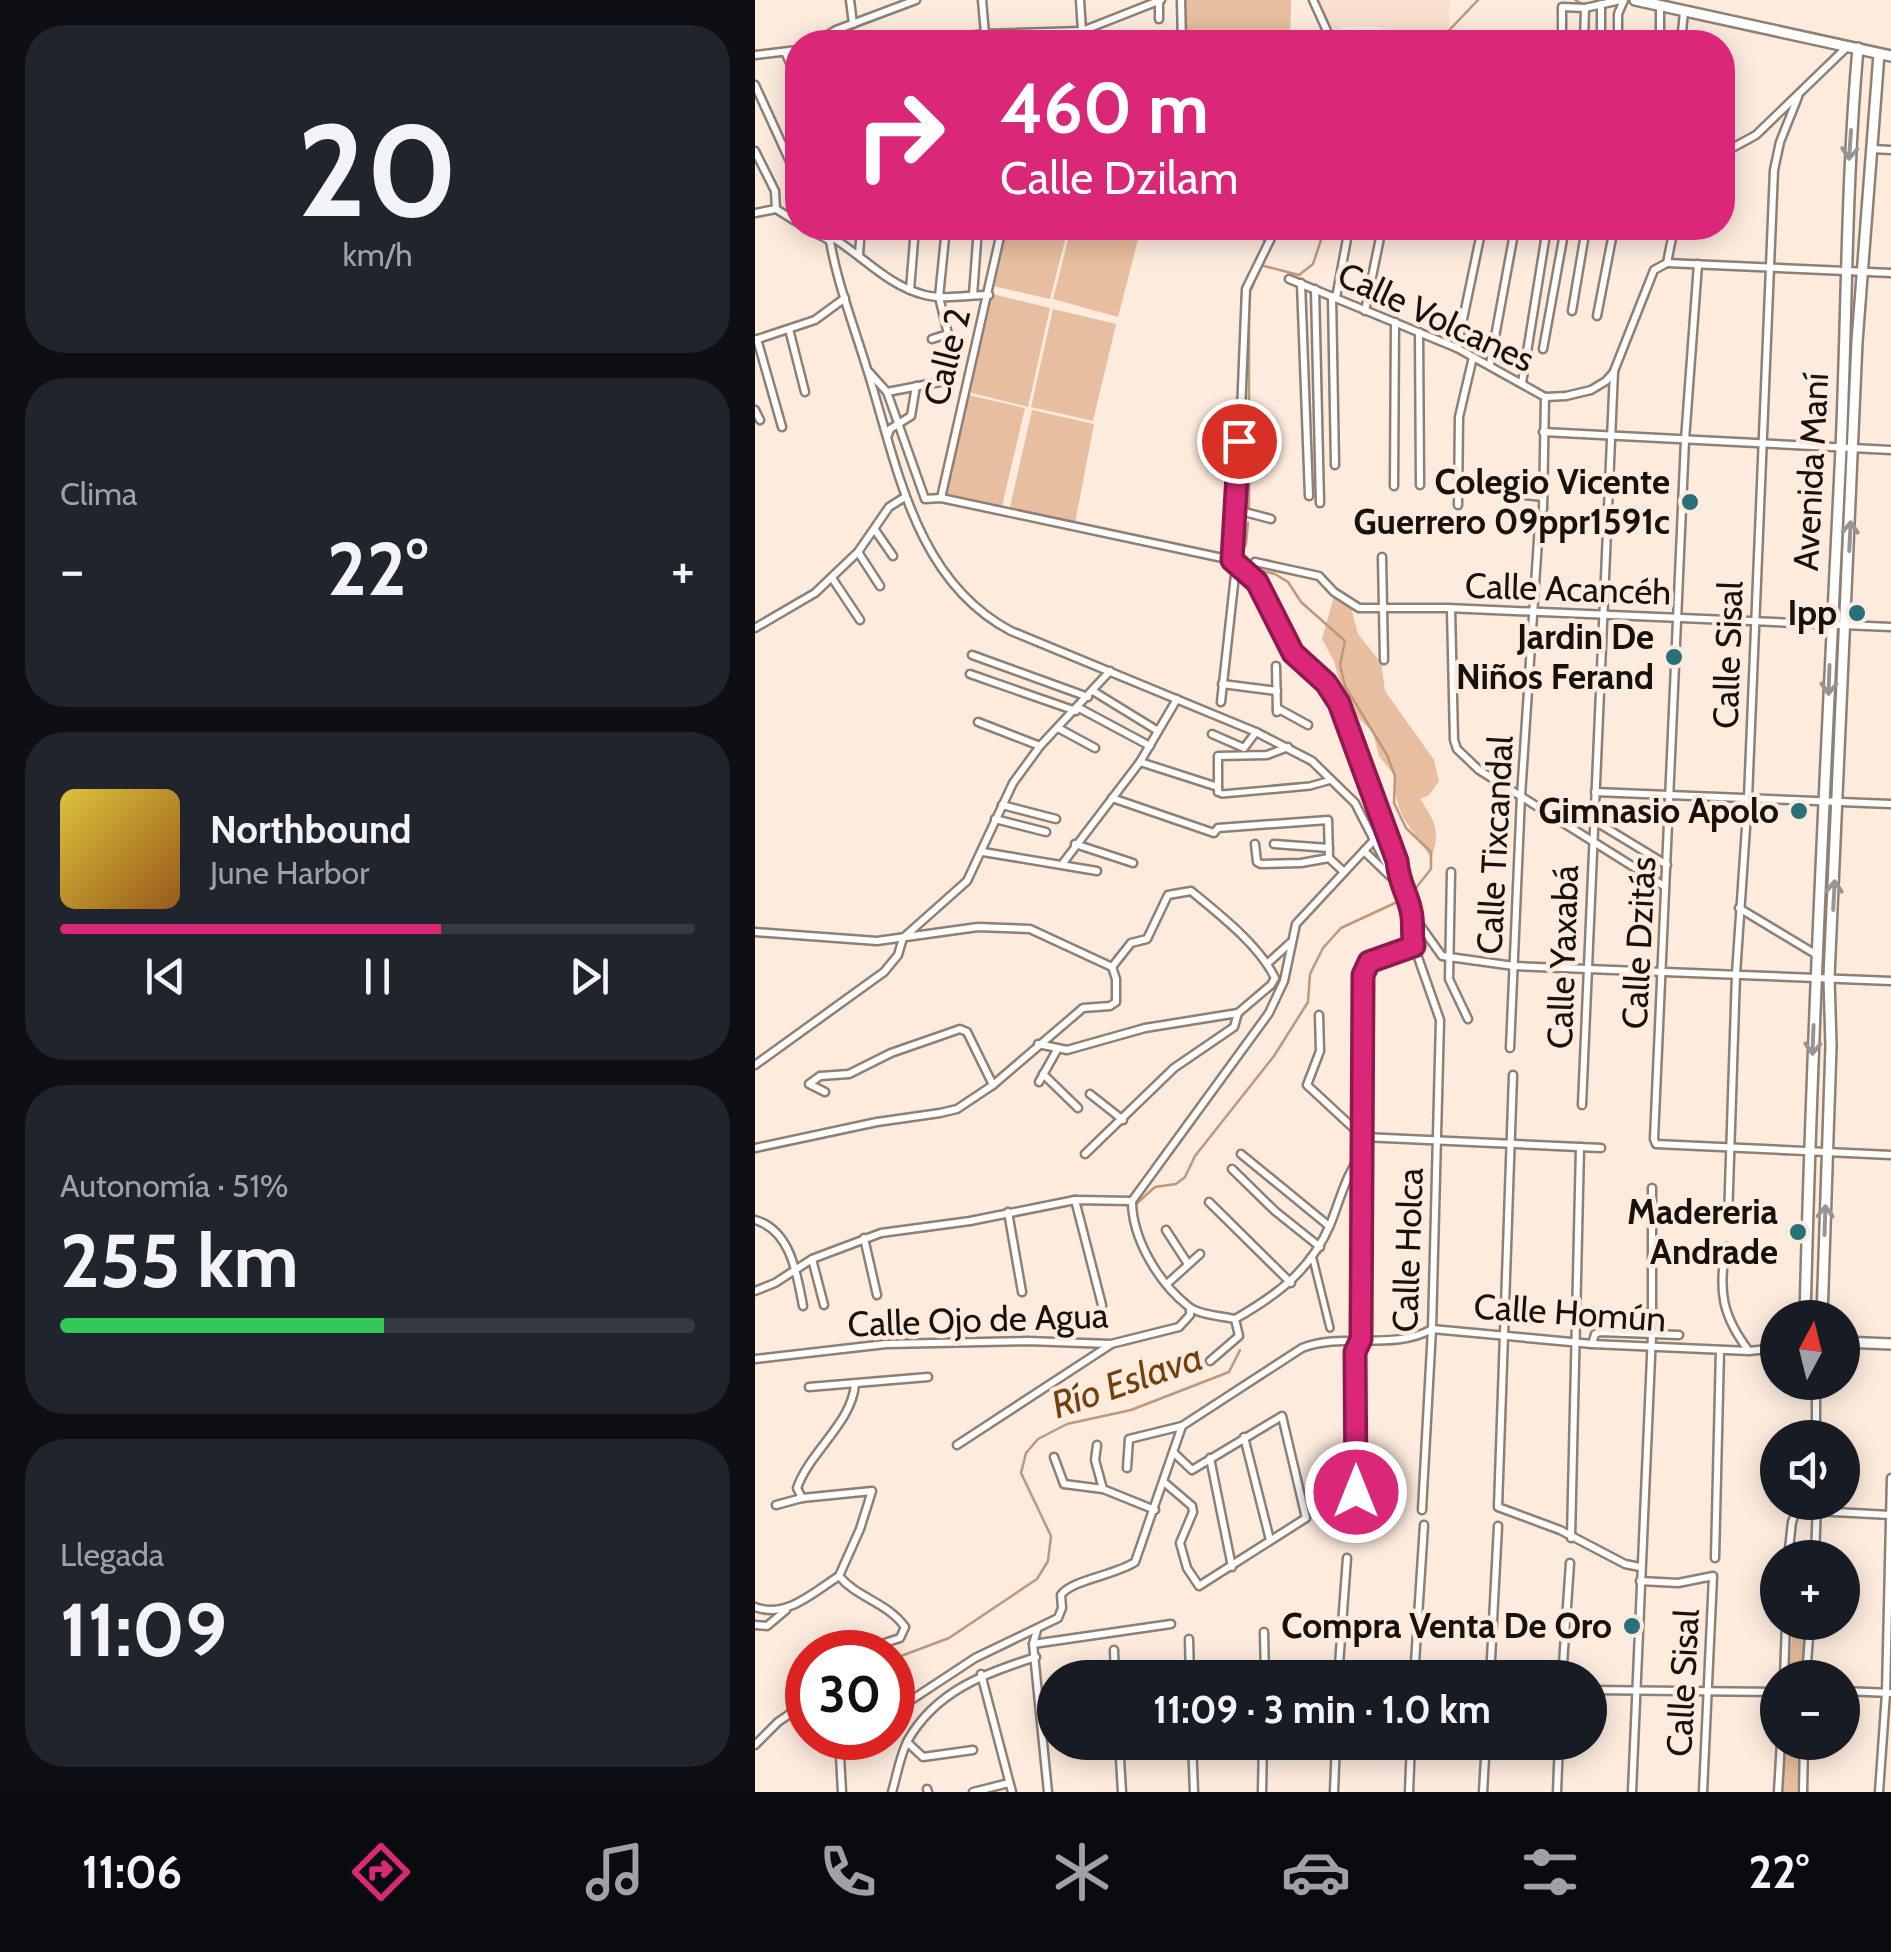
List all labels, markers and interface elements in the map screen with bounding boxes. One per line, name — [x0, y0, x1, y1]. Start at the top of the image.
text: 460 m — [1000, 65, 1209, 151]
icon: right — [835, 70, 965, 200]
text: 20 — [297, 91, 458, 249]
one-way arrow — [1840, 129, 1859, 161]
text: Calle Dzilam — [1000, 151, 1238, 205]
text: km/h — [342, 235, 413, 274]
street label: Calle Volcanes — [1331, 252, 1541, 381]
street label: Calle 2 — [914, 304, 979, 410]
street label: Avenida Maní — [1784, 372, 1837, 572]
pin — [1197, 399, 1282, 484]
icon: arrive — [1212, 414, 1267, 469]
place label: Colegio Vicente Guerrero 09ppr1591c — [1354, 460, 1670, 543]
text: Clima — [60, 474, 137, 513]
marker: Colegio Vicente Guerrero 09ppr1591c — [1679, 491, 1701, 513]
one-way arrow — [1841, 520, 1860, 552]
text: 22° — [327, 523, 428, 614]
text: − — [60, 536, 84, 603]
text: + — [671, 536, 695, 603]
street label: Calle Acancéh — [1464, 563, 1672, 614]
street label: Calle Sisal — [1703, 580, 1752, 730]
place label: Ipp — [1787, 591, 1837, 634]
marker: Ipp — [1846, 602, 1868, 624]
place label: Jardin De Niños Ferand — [1456, 615, 1654, 698]
marker: Jardin De Niños Ferand — [1663, 646, 1685, 668]
one-way arrow — [1819, 663, 1838, 695]
street label: Calle Tixcandal — [1467, 734, 1522, 955]
place label: Gimnasio Apolo — [1539, 789, 1779, 832]
marker: Gimnasio Apolo — [1788, 800, 1810, 822]
text: Northbound — [210, 806, 412, 853]
text: June Harbor — [210, 853, 369, 892]
street label: Calle Dzitás — [1613, 856, 1664, 1030]
street label: Calle Yaxabá — [1538, 864, 1587, 1050]
one-way arrow — [1825, 880, 1844, 912]
icon: previous — [138, 949, 193, 1004]
icon: pause — [350, 949, 405, 1004]
icon: next — [562, 949, 617, 1004]
one-way arrow — [1804, 1023, 1823, 1055]
text: Autonomía · 51% — [60, 1166, 289, 1205]
street label: Calle Holca — [1383, 1167, 1432, 1333]
place label: Madereria Andrade — [1627, 1190, 1779, 1273]
one-way arrow — [1816, 1205, 1835, 1237]
text: 255 km — [60, 1215, 299, 1306]
marker: Madereria Andrade — [1787, 1221, 1809, 1243]
street label: Calle Homún — [1472, 1284, 1668, 1341]
street label: Calle Ojo de Agua — [847, 1293, 1109, 1346]
north arrow — [1760, 1300, 1860, 1400]
map controls — [1760, 1300, 1860, 1760]
water label: Río Eslava — [1045, 1333, 1209, 1428]
button: sound — [1760, 1420, 1860, 1520]
position arrow — [1304, 1440, 1408, 1544]
text: Llegada — [60, 1535, 164, 1574]
button: + — [1760, 1540, 1860, 1640]
text: 11:09 — [60, 1584, 227, 1675]
place label: Compra Venta De Oro — [1281, 1604, 1612, 1647]
street label: Calle Sisal — [1657, 1607, 1708, 1758]
marker: Compra Venta De Oro — [1621, 1615, 1643, 1637]
speed limit sign: 30 — [785, 1630, 915, 1760]
button: − — [1760, 1660, 1860, 1760]
text: 11:09 · 3 min · 1.0 km — [1153, 1686, 1491, 1733]
icon: directions — [346, 1837, 416, 1907]
icon: music — [580, 1837, 650, 1907]
icon: phone — [813, 1837, 883, 1907]
icon: climate — [1047, 1837, 1117, 1907]
icon: car — [1281, 1837, 1351, 1907]
icon: filters — [1515, 1837, 1585, 1907]
text: 11:06 — [82, 1845, 182, 1899]
text: 22° — [1748, 1845, 1809, 1899]

